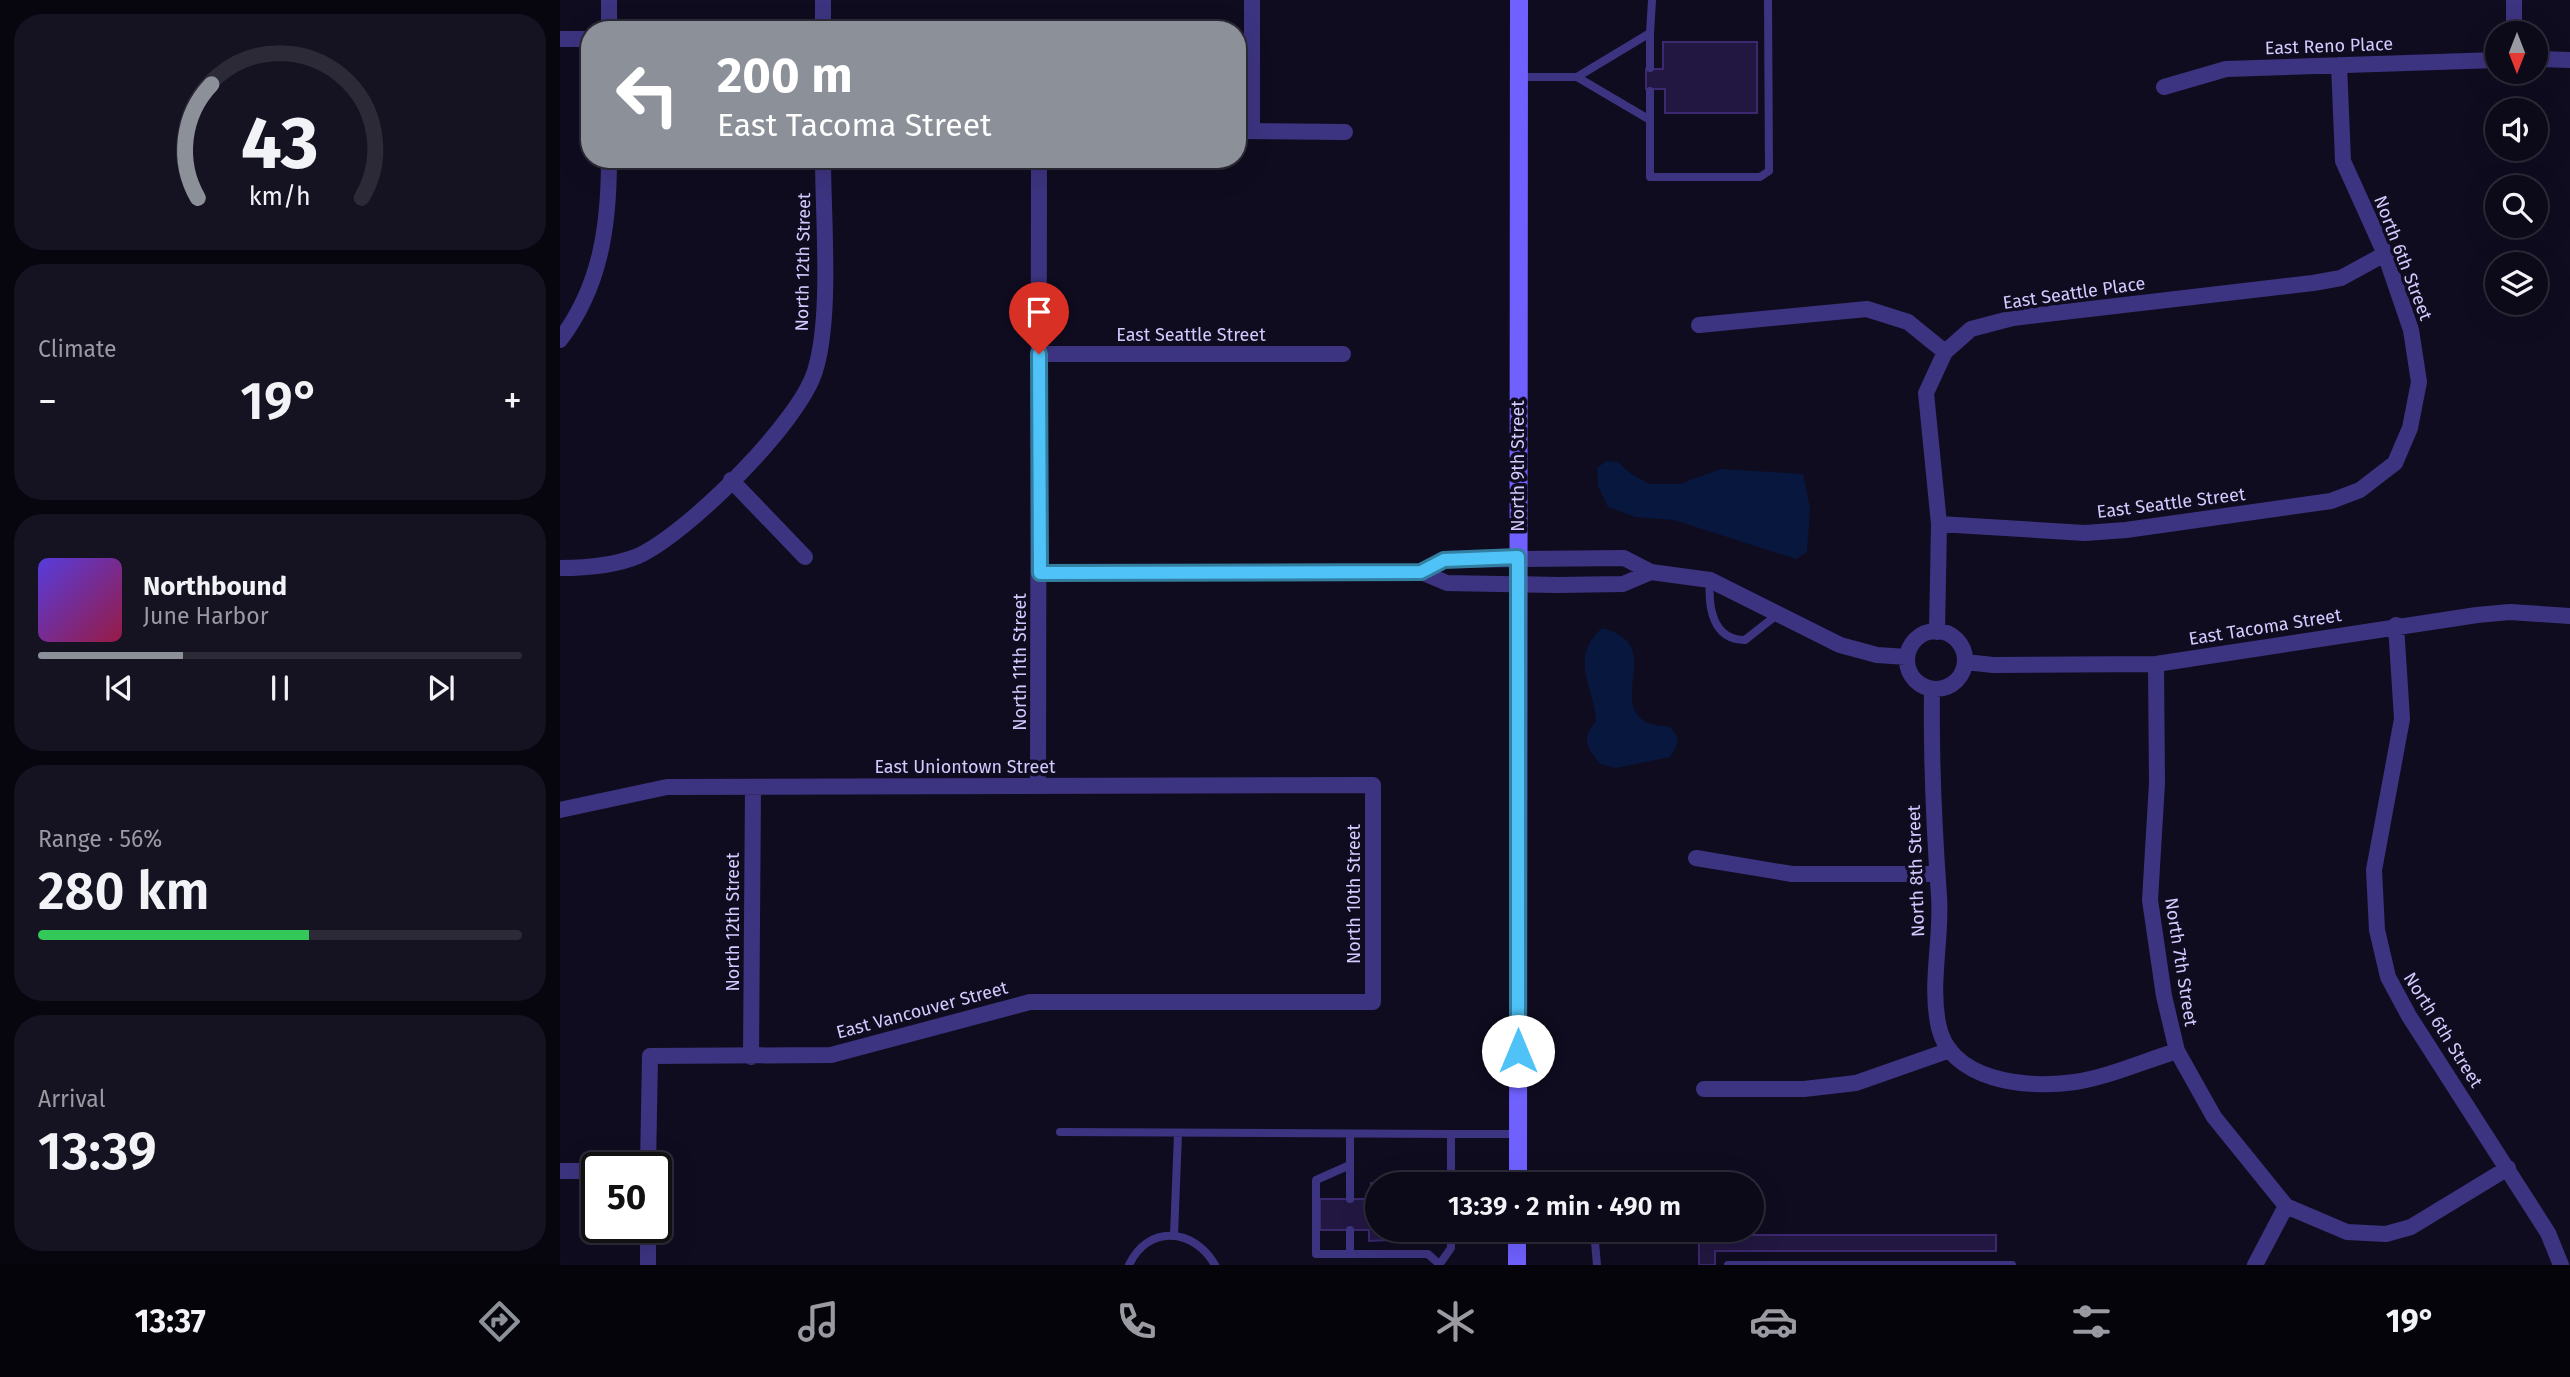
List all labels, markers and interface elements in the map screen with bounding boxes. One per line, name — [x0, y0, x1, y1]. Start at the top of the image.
north arrow — [2485, 21, 2548, 84]
map controls — [2485, 21, 2548, 315]
street label: East Reno Place — [2265, 33, 2393, 59]
text: 200 m — [717, 46, 853, 105]
icon: left — [602, 49, 693, 140]
button: sound — [2485, 98, 2548, 161]
text: 43 — [241, 100, 319, 187]
text: East Tacoma Street — [717, 106, 992, 144]
button: search — [2485, 175, 2548, 238]
text: km/h — [249, 182, 311, 212]
street label: North 12th Street — [791, 192, 815, 332]
street label: North 6th Street — [2369, 193, 2437, 324]
button: layers — [2485, 252, 2548, 315]
street label: East Seattle Place — [2001, 272, 2147, 314]
pin — [1009, 282, 1069, 354]
icon: arrive — [1020, 293, 1058, 331]
street label: East Seattle Street — [1116, 324, 1266, 346]
text: Climate — [38, 335, 117, 363]
text: 19° — [240, 370, 320, 433]
text: − — [38, 378, 57, 424]
text: + — [503, 378, 522, 424]
street label: North 9th Street — [1507, 400, 1529, 532]
street label: East Seattle Street — [2096, 483, 2247, 523]
text: Northbound — [143, 571, 287, 602]
street label: North 11th Street — [1009, 593, 1031, 731]
text: June Harbor — [143, 602, 269, 630]
street label: East Tacoma Street — [2187, 604, 2343, 650]
icon: previous — [100, 669, 138, 707]
icon: pause — [261, 669, 299, 707]
icon: next — [422, 669, 460, 707]
street label: East Uniontown Street — [874, 756, 1056, 778]
street label: North 8th Street — [1903, 804, 1929, 937]
street label: North 10th Street — [1343, 823, 1365, 964]
text: Range · 56% — [38, 825, 162, 853]
street label: North 12th Street — [722, 852, 744, 991]
text: 280 km — [38, 860, 210, 923]
street label: North 7th Street — [2160, 896, 2202, 1029]
street label: North 6th Street — [2399, 968, 2488, 1092]
street label: East Vancouver Street — [834, 976, 1011, 1043]
position arrow — [1481, 1014, 1555, 1088]
text: Arrival — [38, 1085, 105, 1113]
text: 13:39 — [38, 1120, 157, 1183]
speed limit sign: 50 — [581, 1152, 672, 1243]
text: 13:39 · 2 min · 490 m — [1448, 1191, 1681, 1222]
icon: directions — [475, 1297, 524, 1346]
icon: music — [794, 1297, 843, 1346]
icon: phone — [1112, 1297, 1161, 1346]
icon: climate — [1431, 1297, 1480, 1346]
icon: car — [1749, 1297, 1798, 1346]
icon: filters — [2067, 1297, 2116, 1346]
text: 13:37 — [135, 1302, 206, 1340]
text: 19° — [2386, 1302, 2435, 1340]

